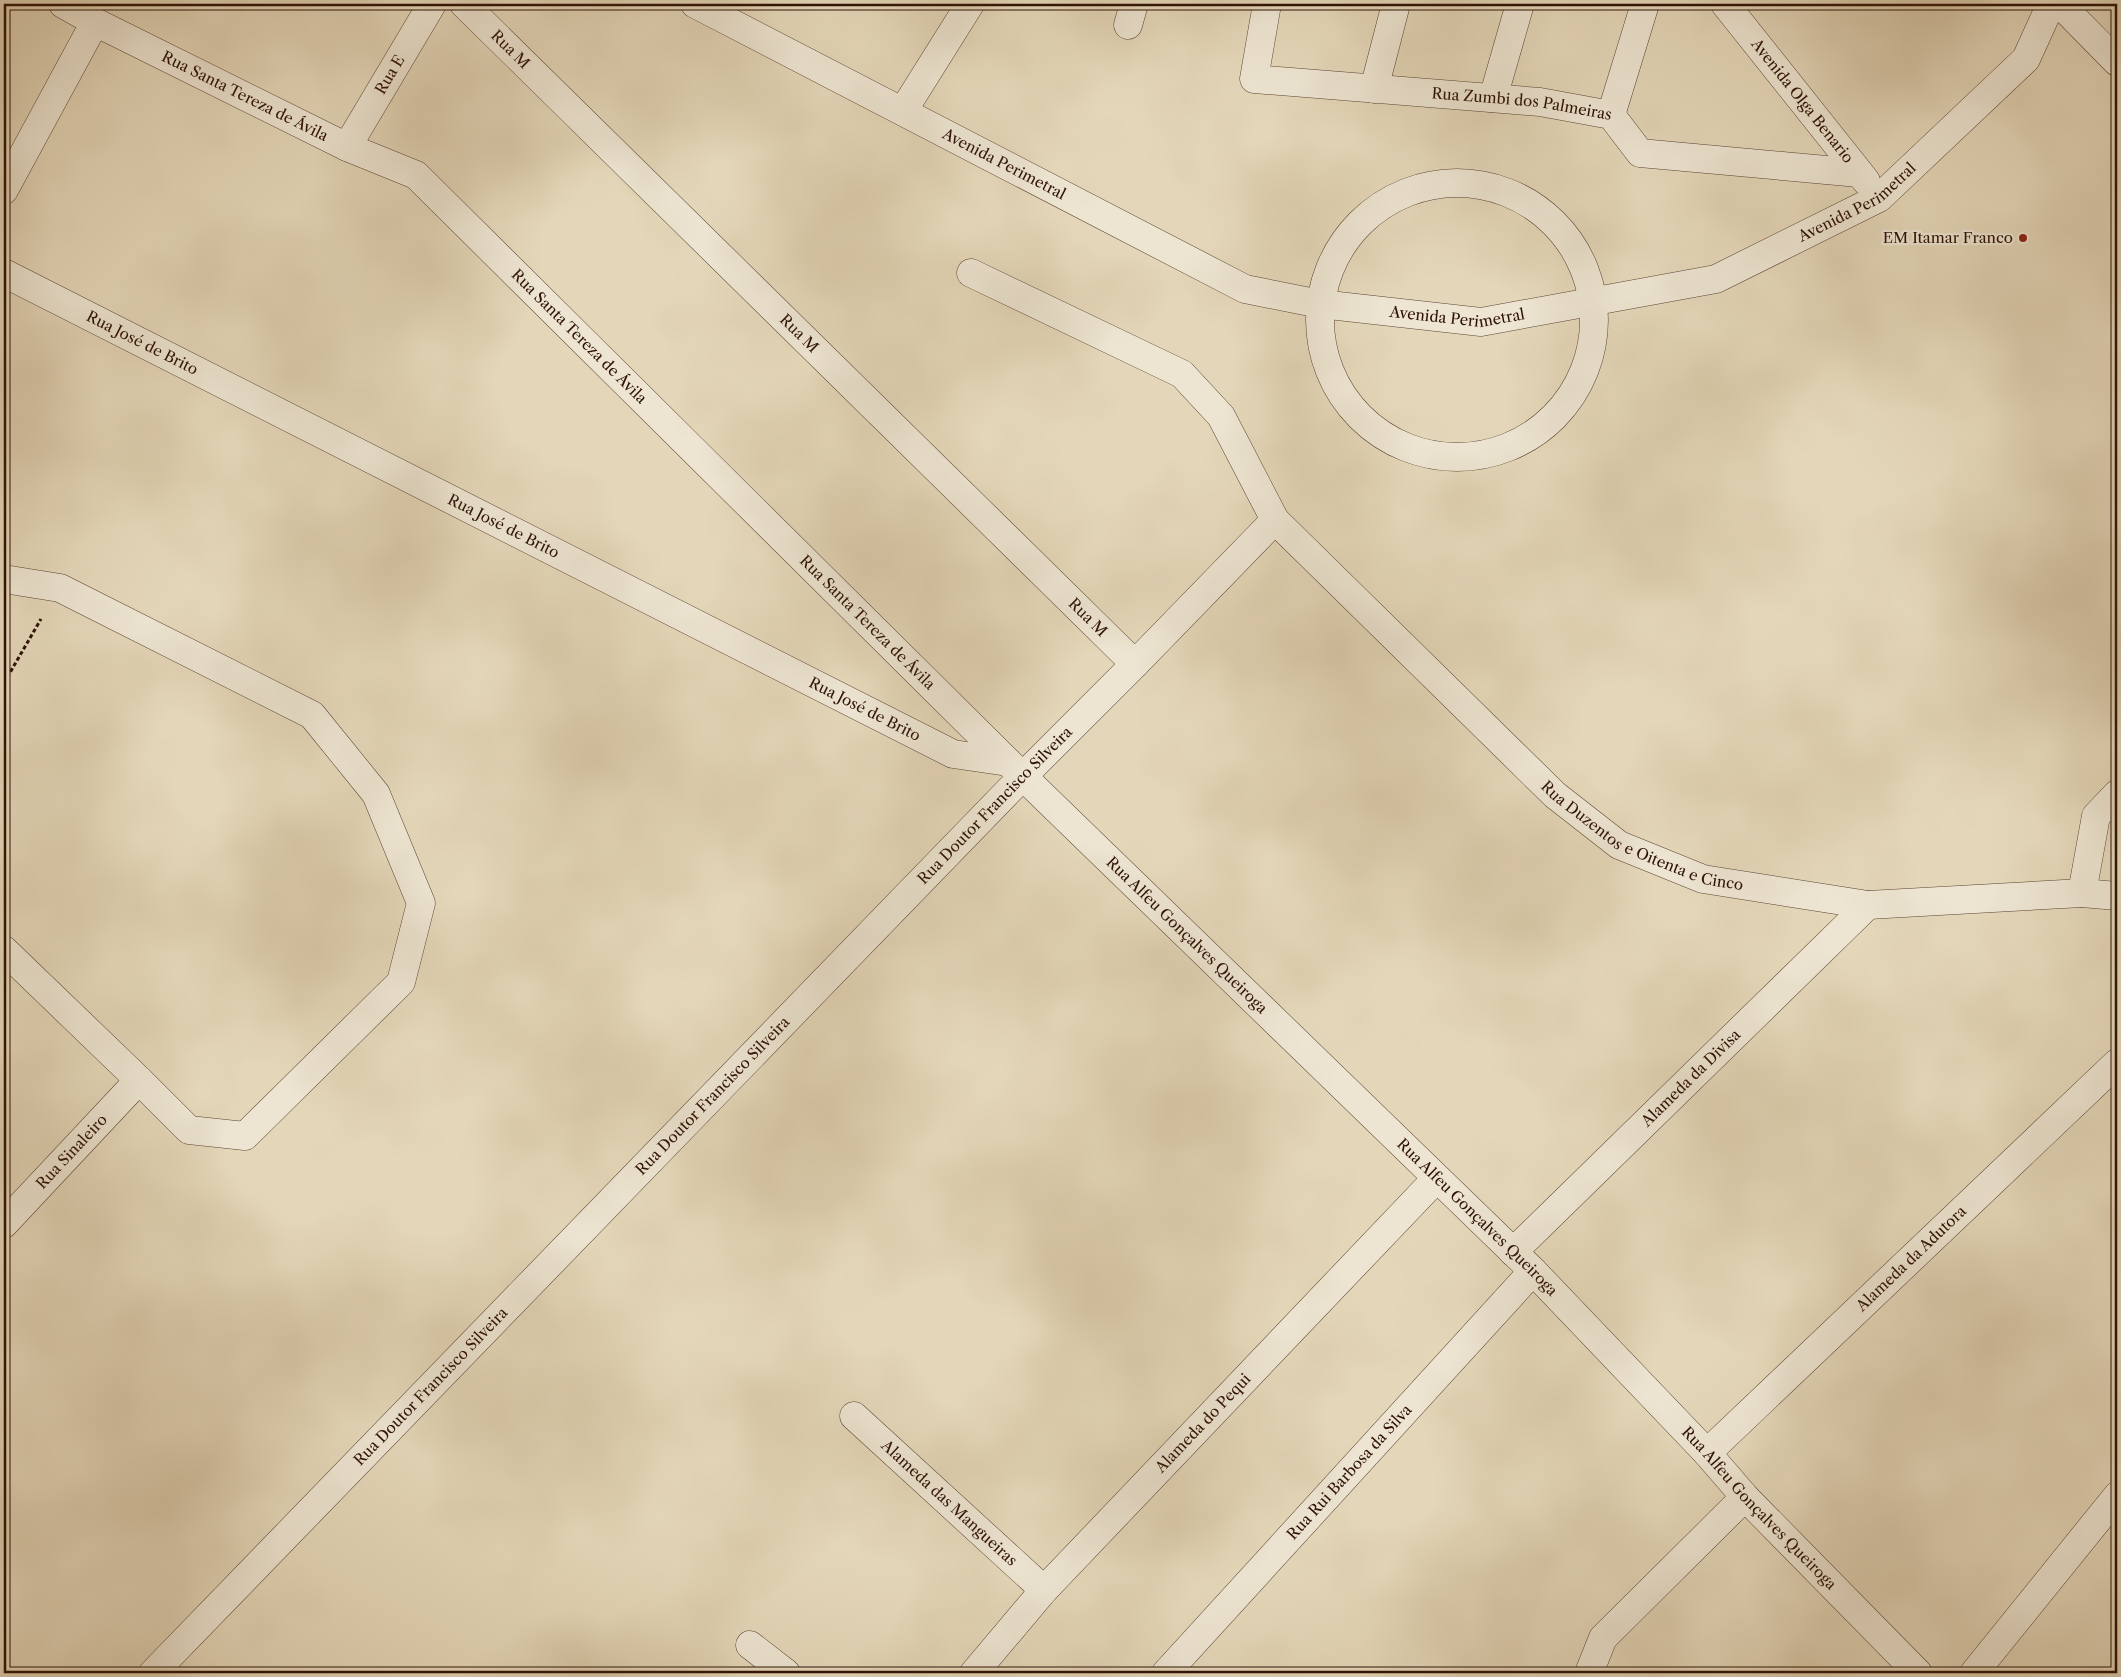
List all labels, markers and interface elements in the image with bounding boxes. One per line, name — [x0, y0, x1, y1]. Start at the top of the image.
street label: Rua M — [487, 26, 534, 73]
street label: Avenida Olga Benario — [1747, 34, 1858, 167]
street label: Rua Santa Tereza de Ávila — [159, 47, 331, 145]
street label: Rua E — [371, 52, 408, 98]
street label: Rua Zumbi dos Palmeiras — [1431, 83, 1613, 124]
street label: Avenida Perimetral — [938, 123, 1070, 204]
street label: Avenida Perimetral — [1794, 158, 1920, 246]
place label: EM Itamar Franco — [1883, 228, 2013, 247]
marker: EM Itamar Franco — [2017, 232, 2029, 244]
street label: Rua Santa Tereza de Ávila — [508, 265, 651, 408]
street label: Avenida Perimetral — [1387, 302, 1527, 331]
street label: Rua José de Brito — [83, 306, 201, 379]
street label: Rua M — [776, 310, 823, 357]
street label: Rua José de Brito — [445, 490, 563, 562]
street label: Rua Santa Tereza de Ávila — [796, 551, 939, 693]
street label: Rua M — [1065, 594, 1112, 641]
street label: Rua José de Brito — [806, 673, 924, 745]
street label: Rua Doutor Francisco Silveira — [913, 722, 1076, 888]
street label: Rua Duzentos e Oitenta e Cinco — [1537, 777, 1745, 894]
street label: Rua Alfeu Gonçalves Queiroga — [1102, 852, 1272, 1017]
street label: Rua Doutor Francisco Silveira — [631, 1012, 794, 1179]
street label: Alameda da Divisa — [1636, 1025, 1744, 1131]
street label: Rua Sinaleiro — [32, 1110, 111, 1193]
street label: Rua Alfeu Gonçalves Queiroga — [1393, 1134, 1562, 1300]
street label: Alameda da Adutora — [1851, 1201, 1970, 1316]
street label: Rua Doutor Francisco Silveira — [349, 1303, 512, 1469]
street label: Alameda do Pequi — [1150, 1369, 1255, 1477]
street label: Rua Rui Barbosa da Silva — [1283, 1400, 1416, 1543]
street label: Rua Alfeu Gonçalves Queiroga — [1678, 1422, 1841, 1593]
street label: Alameda das Mangueiras — [877, 1435, 1021, 1570]

